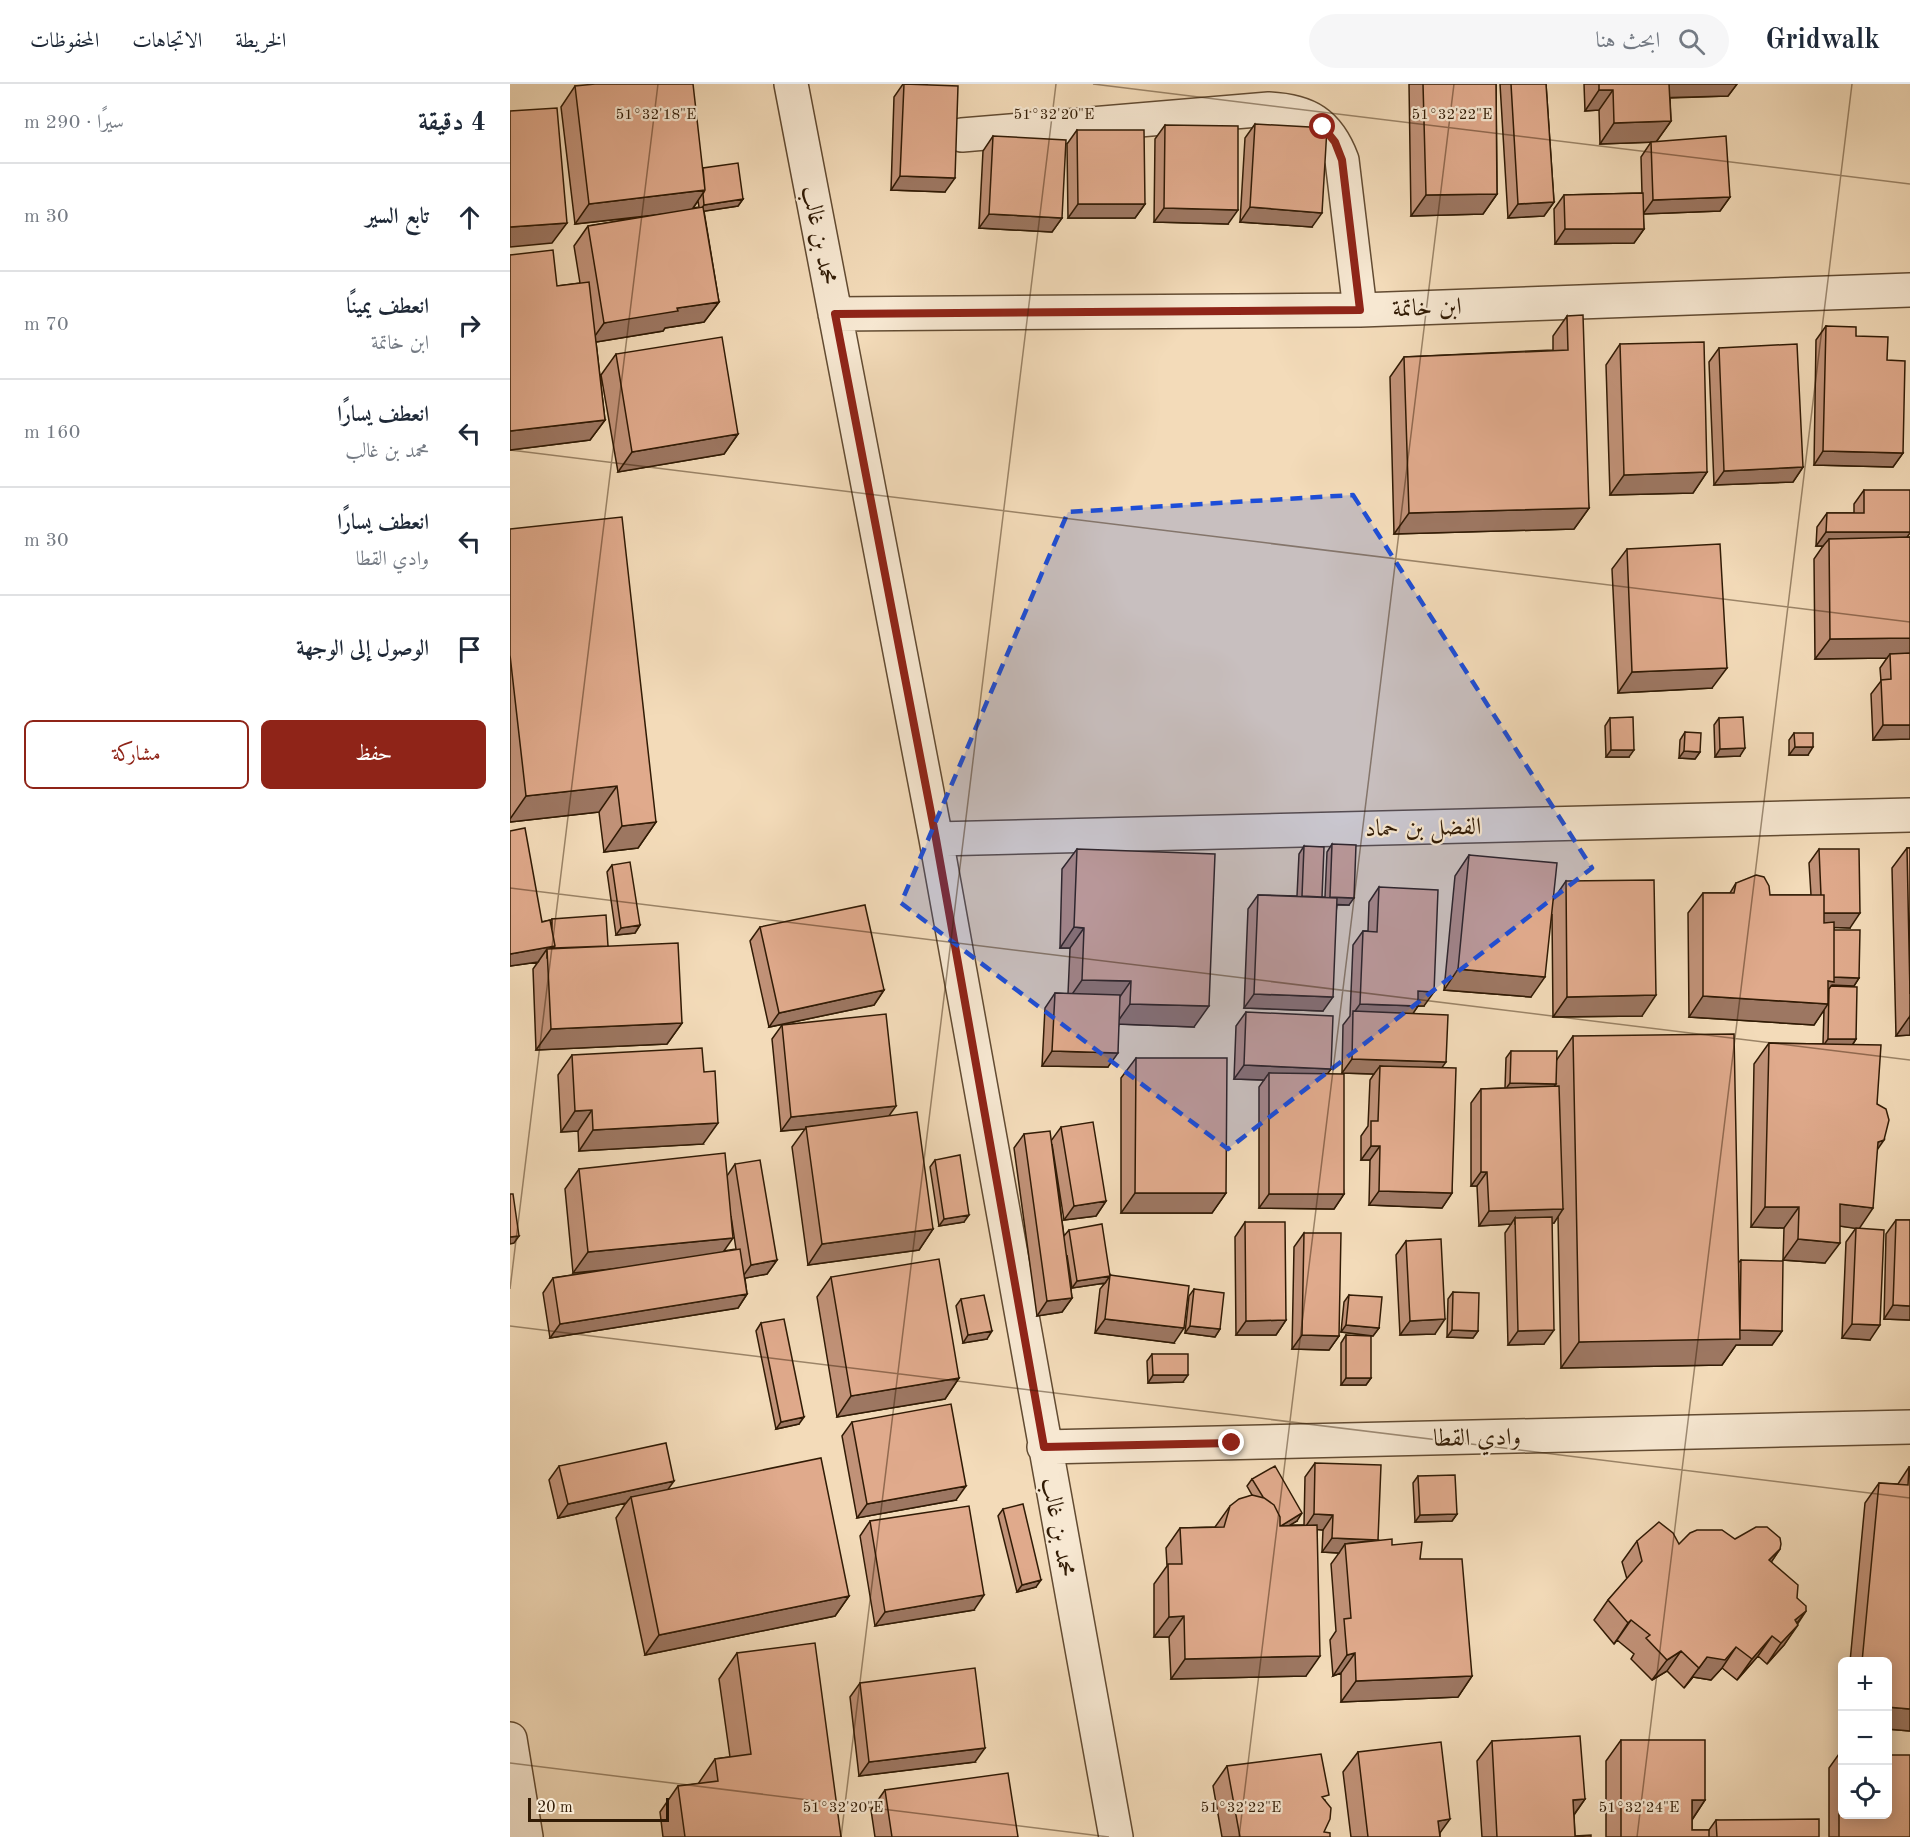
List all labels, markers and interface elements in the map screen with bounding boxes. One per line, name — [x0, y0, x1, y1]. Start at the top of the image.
search box — [1309, 14, 1729, 68]
icon: search — [1675, 25, 1708, 58]
text: Gridwalk — [1765, 27, 1880, 55]
text: ابحث هنا — [1595, 30, 1660, 52]
text: المحفوظات — [30, 31, 99, 52]
text: الاتجاهات — [132, 31, 202, 52]
text: الخريطة — [235, 31, 286, 52]
text: 51°32'18"E — [616, 108, 696, 123]
text: 51°32'20"E — [1014, 108, 1094, 123]
text: 51°32'22"E — [1412, 108, 1492, 123]
text: 4 دقيقة — [418, 110, 486, 136]
text: سيرًا · 290 m — [24, 113, 124, 133]
route start — [1309, 113, 1335, 139]
street label: محمد بن غالب — [795, 184, 839, 287]
icon: ahead — [453, 201, 486, 234]
text: تابع السير — [365, 206, 429, 228]
text: 30 m — [24, 207, 69, 227]
text: انعطف يمينًا — [346, 296, 429, 318]
street label: ابن خاتمة — [1392, 296, 1462, 322]
icon: right — [453, 309, 486, 342]
text: 70 m — [24, 315, 69, 335]
text: ابن خاتمة — [371, 334, 429, 354]
text: انعطف يسارًا — [337, 404, 429, 426]
icon: left — [453, 417, 486, 450]
text: 160 m — [24, 423, 80, 443]
text: محمد بن غالب — [345, 442, 429, 462]
text: انعطف يسارًا — [337, 512, 429, 534]
icon: left — [453, 525, 486, 558]
text: 30 m — [24, 531, 69, 551]
text: وادي القطا — [356, 550, 429, 570]
icon: arrive — [453, 633, 486, 666]
text: الوصول إلى الوجهة — [296, 638, 429, 660]
button: مشاركة — [24, 720, 249, 789]
button: حفظ — [261, 720, 486, 789]
street label: الفضل بن حماد — [1365, 816, 1482, 845]
street label: وادي القطا — [1433, 1426, 1521, 1457]
route end — [1218, 1429, 1244, 1455]
street label: محمد بن غالب — [1035, 1476, 1078, 1579]
map controls — [1838, 1657, 1892, 1819]
button: + — [1838, 1657, 1892, 1711]
button: − — [1838, 1711, 1892, 1765]
button: locate — [1838, 1765, 1892, 1819]
scale bar — [528, 1795, 669, 1822]
text: 20 m — [537, 1800, 573, 1816]
text: 51°32'20"E — [803, 1801, 883, 1816]
text: 51°32'22"E — [1201, 1801, 1281, 1816]
text: 51°32'24"E — [1599, 1801, 1679, 1816]

